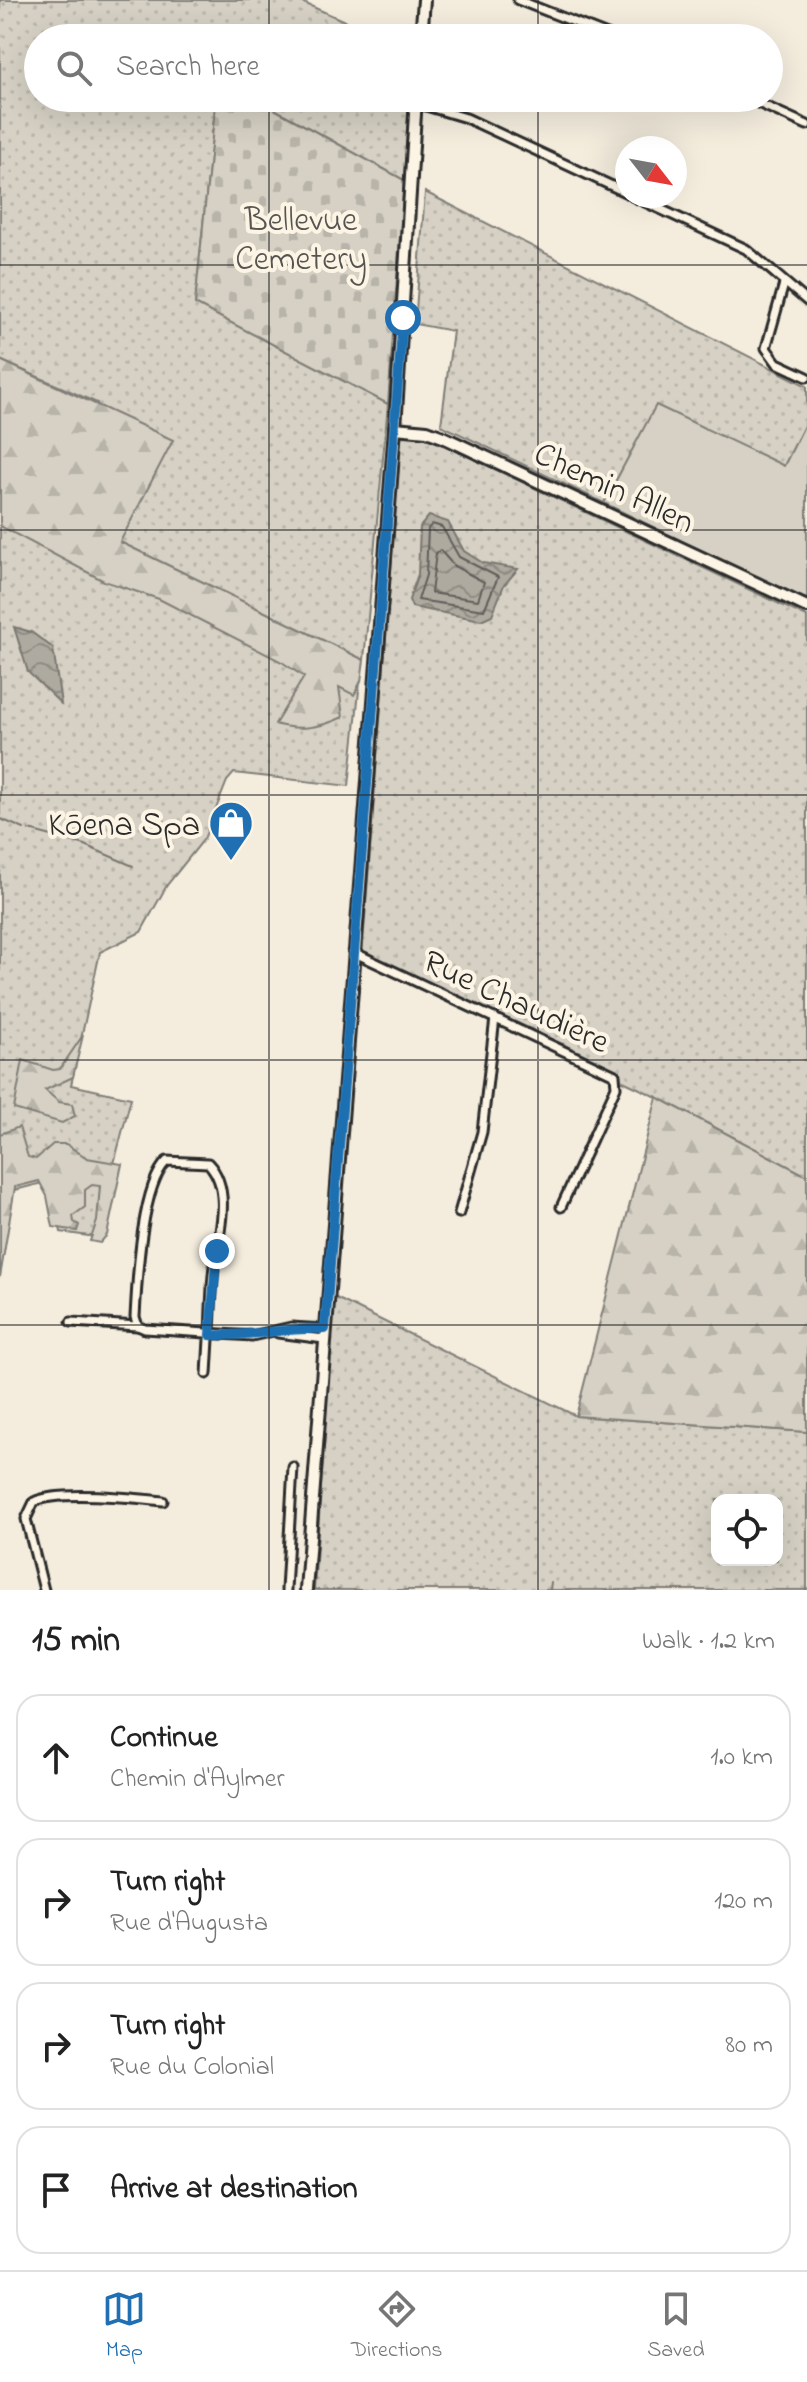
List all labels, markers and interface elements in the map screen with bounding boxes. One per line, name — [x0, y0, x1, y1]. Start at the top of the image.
search box — [24, 24, 783, 112]
icon: search — [52, 46, 96, 90]
text: Search here — [116, 46, 260, 90]
north arrow — [615, 136, 687, 208]
park label: Bellevue Cemetery — [235, 197, 367, 286]
route start — [385, 300, 421, 336]
street label: Chemin Allen — [525, 431, 702, 549]
shop icon: Kōena Spa — [207, 799, 255, 862]
place label: Kōena Spa — [48, 802, 200, 852]
street label: Rue Chaudière — [414, 939, 617, 1069]
route end — [199, 1233, 235, 1269]
map controls — [711, 1494, 783, 1566]
button: locate — [711, 1494, 783, 1566]
text: 15 min — [32, 1617, 120, 1667]
text: Walk · 1.2 km — [642, 1623, 775, 1661]
text: Continue — [110, 1717, 218, 1761]
icon: ahead — [34, 1736, 78, 1780]
text: 1.0 km — [710, 1739, 773, 1777]
text: Chemin d'Aylmer — [110, 1761, 285, 1799]
text: Turn right — [110, 1861, 225, 1905]
icon: right — [34, 1880, 78, 1924]
text: 120 m — [714, 1883, 773, 1921]
text: Rue d'Augusta — [110, 1905, 268, 1943]
text: Turn right — [110, 2005, 225, 2049]
icon: right — [34, 2024, 78, 2068]
text: 80 m — [725, 2027, 773, 2065]
text: Rue du Colonial — [110, 2049, 274, 2087]
icon: arrive — [34, 2168, 78, 2212]
text: Arrive at destination — [110, 2168, 358, 2212]
tab: Map — [102, 2287, 146, 2367]
tab: Directions — [351, 2287, 442, 2367]
tab: Saved — [647, 2287, 705, 2367]

